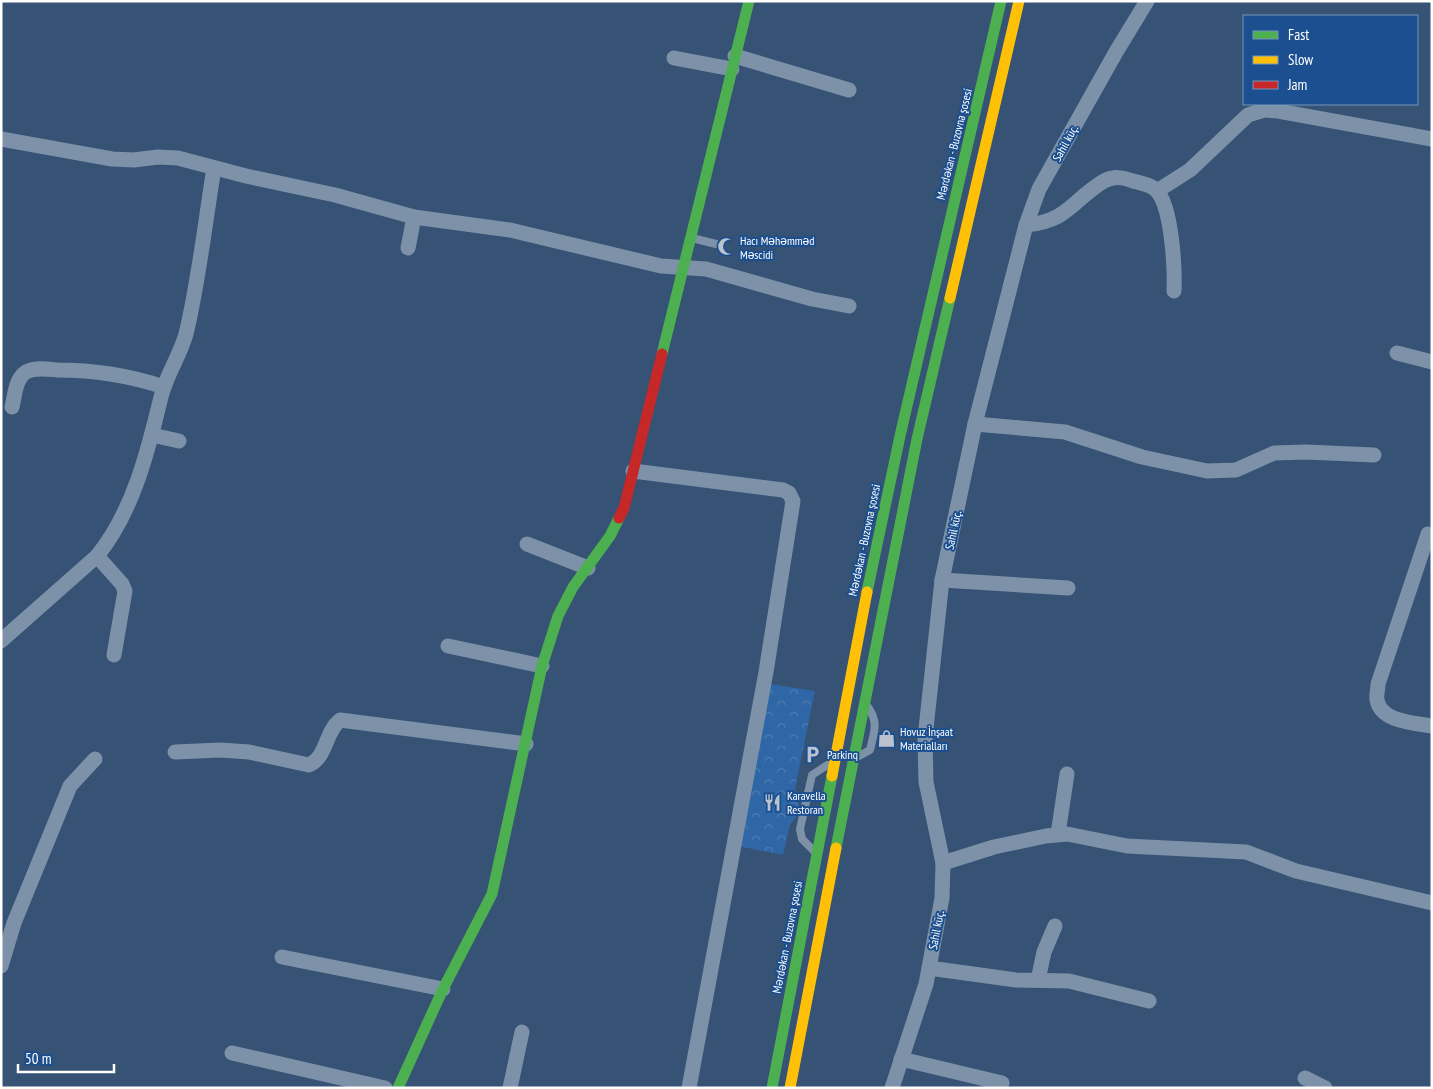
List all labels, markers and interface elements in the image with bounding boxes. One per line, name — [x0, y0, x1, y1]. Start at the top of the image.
legend — [1243, 15, 1418, 105]
text: Fast — [1288, 25, 1309, 44]
text: Slow — [1288, 50, 1313, 69]
text: Jam — [1287, 75, 1307, 94]
street label: Mərdəkan - Buzovna şosesi — [933, 87, 975, 201]
street label: Sahil küç. — [1049, 122, 1081, 164]
place label: Hacı Məhəmməd Məscidi — [740, 233, 814, 262]
mosque icon: Hacı Məhəmməd Məscidi — [716, 237, 736, 257]
street label: Mərdəkan - Buzovna şosesi — [845, 483, 883, 597]
street label: Sahil küç. — [942, 509, 964, 551]
place label: Hovuz İnşaat Materialları — [900, 724, 954, 753]
shop icon: Hovuz İnşaat Materialları — [876, 728, 896, 748]
parking icon: Parkinq — [803, 744, 823, 764]
place label: Parkinq — [827, 747, 858, 762]
place label: Karavella Restoran — [787, 788, 826, 817]
restaurant icon: Karavella Restoran — [763, 792, 783, 812]
street label: Mərdəkan - Buzovna şosesi — [769, 880, 805, 994]
street label: Sahil küç. — [925, 909, 947, 951]
scale bar — [18, 1042, 114, 1074]
text: 50 m — [25, 1049, 51, 1068]

